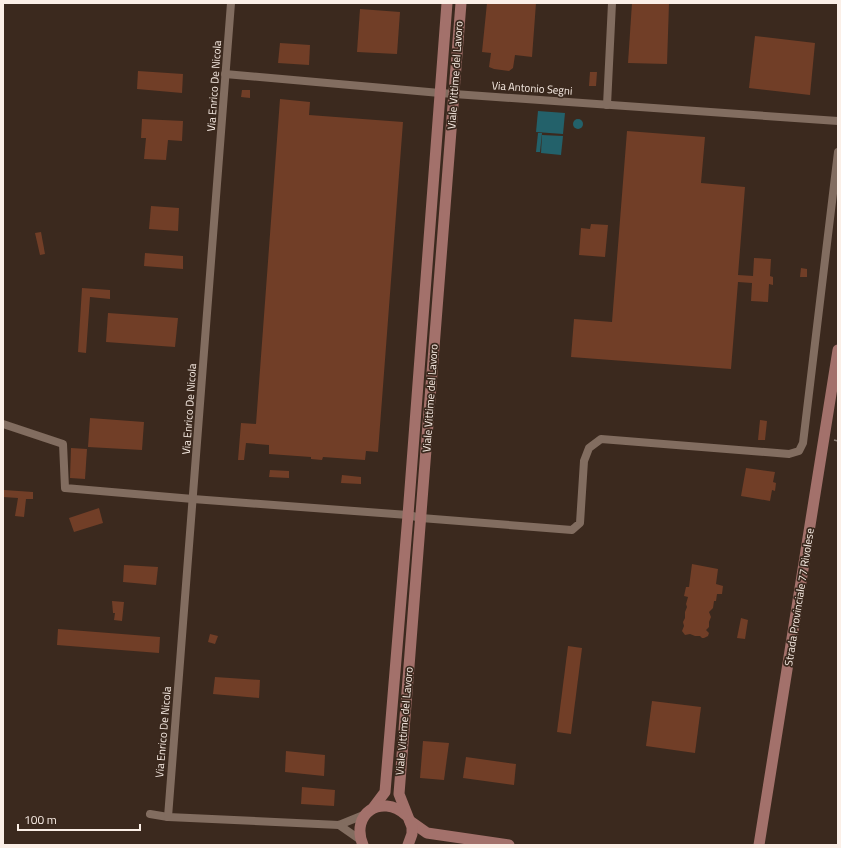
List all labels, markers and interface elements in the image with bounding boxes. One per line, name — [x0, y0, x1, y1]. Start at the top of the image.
street label: Viale Vittime del Lavoro — [443, 20, 467, 130]
street label: Via Enrico De Nicola — [203, 39, 225, 132]
street label: Via Antonio Segni — [491, 77, 573, 99]
street label: Viale Vittime del Lavoro — [418, 343, 442, 453]
street label: Via Enrico De Nicola — [178, 362, 200, 455]
street label: Strada Provinciale 77 Rivolese — [780, 527, 818, 667]
street label: Viale Vittime del Lavoro — [391, 666, 417, 776]
street label: Via Enrico De Nicola — [151, 685, 175, 778]
scale bar — [18, 806, 140, 832]
text: 100 m — [24, 810, 57, 829]

